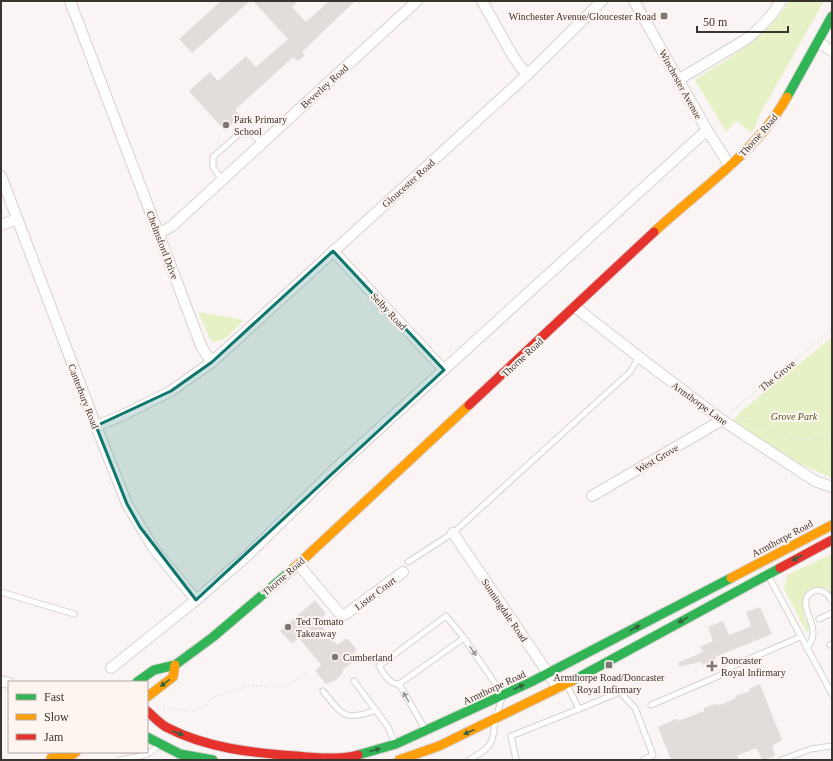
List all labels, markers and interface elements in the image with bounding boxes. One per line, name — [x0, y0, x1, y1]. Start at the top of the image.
scale bar — [697, 8, 788, 34]
place label: Winchester Avenue/Gloucester Road — [509, 11, 656, 22]
marker: Winchester Avenue/Gloucester Road — [659, 11, 669, 21]
text: 50 m — [703, 15, 728, 29]
street label: Winchester Avenue — [657, 48, 704, 121]
street label: Beverley Road — [298, 62, 350, 110]
street label: Thorne Road — [737, 112, 780, 159]
place label: Park Primary School — [234, 114, 287, 137]
marker: Park Primary School — [221, 120, 231, 130]
street label: Gloucester Road — [380, 157, 437, 210]
street label: Chelmsford Drive — [144, 209, 181, 282]
street label: Selby Road — [369, 291, 408, 332]
street label: Thorne Road — [499, 335, 545, 379]
street label: The Grove — [757, 357, 798, 393]
street label: Canterbury Road — [66, 362, 101, 430]
street label: Armthorpe Lane — [670, 379, 730, 428]
park label: Grove Park — [771, 411, 818, 422]
street label: West Grove — [634, 442, 681, 475]
street label: Armthorpe Road — [750, 518, 815, 559]
street label: Thorne Road — [260, 555, 307, 598]
one-way arrow — [792, 555, 803, 561]
street label: Lister Court — [353, 574, 398, 612]
street label: Sunningdale Road — [479, 577, 530, 644]
place label: Ted Tomato Takeaway — [296, 616, 344, 639]
one-way arrow — [677, 617, 689, 623]
marker: Ted Tomato Takeaway — [283, 622, 293, 632]
one-way arrow — [629, 624, 640, 631]
one-way arrow — [469, 646, 477, 657]
marker: Cumberland — [330, 652, 340, 662]
place label: Cumberland — [343, 652, 392, 663]
place label: Doncaster Royal Infirmary — [721, 655, 786, 678]
marker: Armthorpe Road/Doncaster Royal Infirmary — [604, 660, 614, 670]
marker: Doncaster Royal Infirmary — [706, 660, 718, 672]
street label: Armthorpe Road — [461, 668, 527, 707]
place label: Armthorpe Road/Doncaster Royal Infirmary — [554, 672, 665, 695]
one-way arrow — [159, 679, 170, 688]
legend — [8, 681, 148, 753]
one-way arrow — [514, 684, 525, 690]
text: Fast — [44, 690, 65, 704]
one-way arrow — [403, 691, 410, 703]
text: Slow — [44, 710, 69, 724]
one-way arrow — [463, 729, 474, 735]
text: Jam — [44, 730, 64, 744]
one-way arrow — [173, 730, 184, 736]
one-way arrow — [369, 747, 381, 753]

